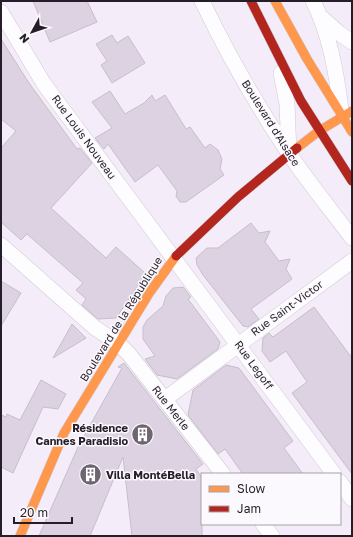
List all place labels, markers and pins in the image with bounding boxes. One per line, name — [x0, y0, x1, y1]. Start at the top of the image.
place label: Résidence Cannes Paradisio — [35, 421, 128, 447]
building icon: Résidence Cannes Paradisio — [130, 421, 156, 447]
building icon: Villa MontéBella — [77, 462, 103, 488]
place label: Villa MontéBella — [106, 468, 195, 481]

